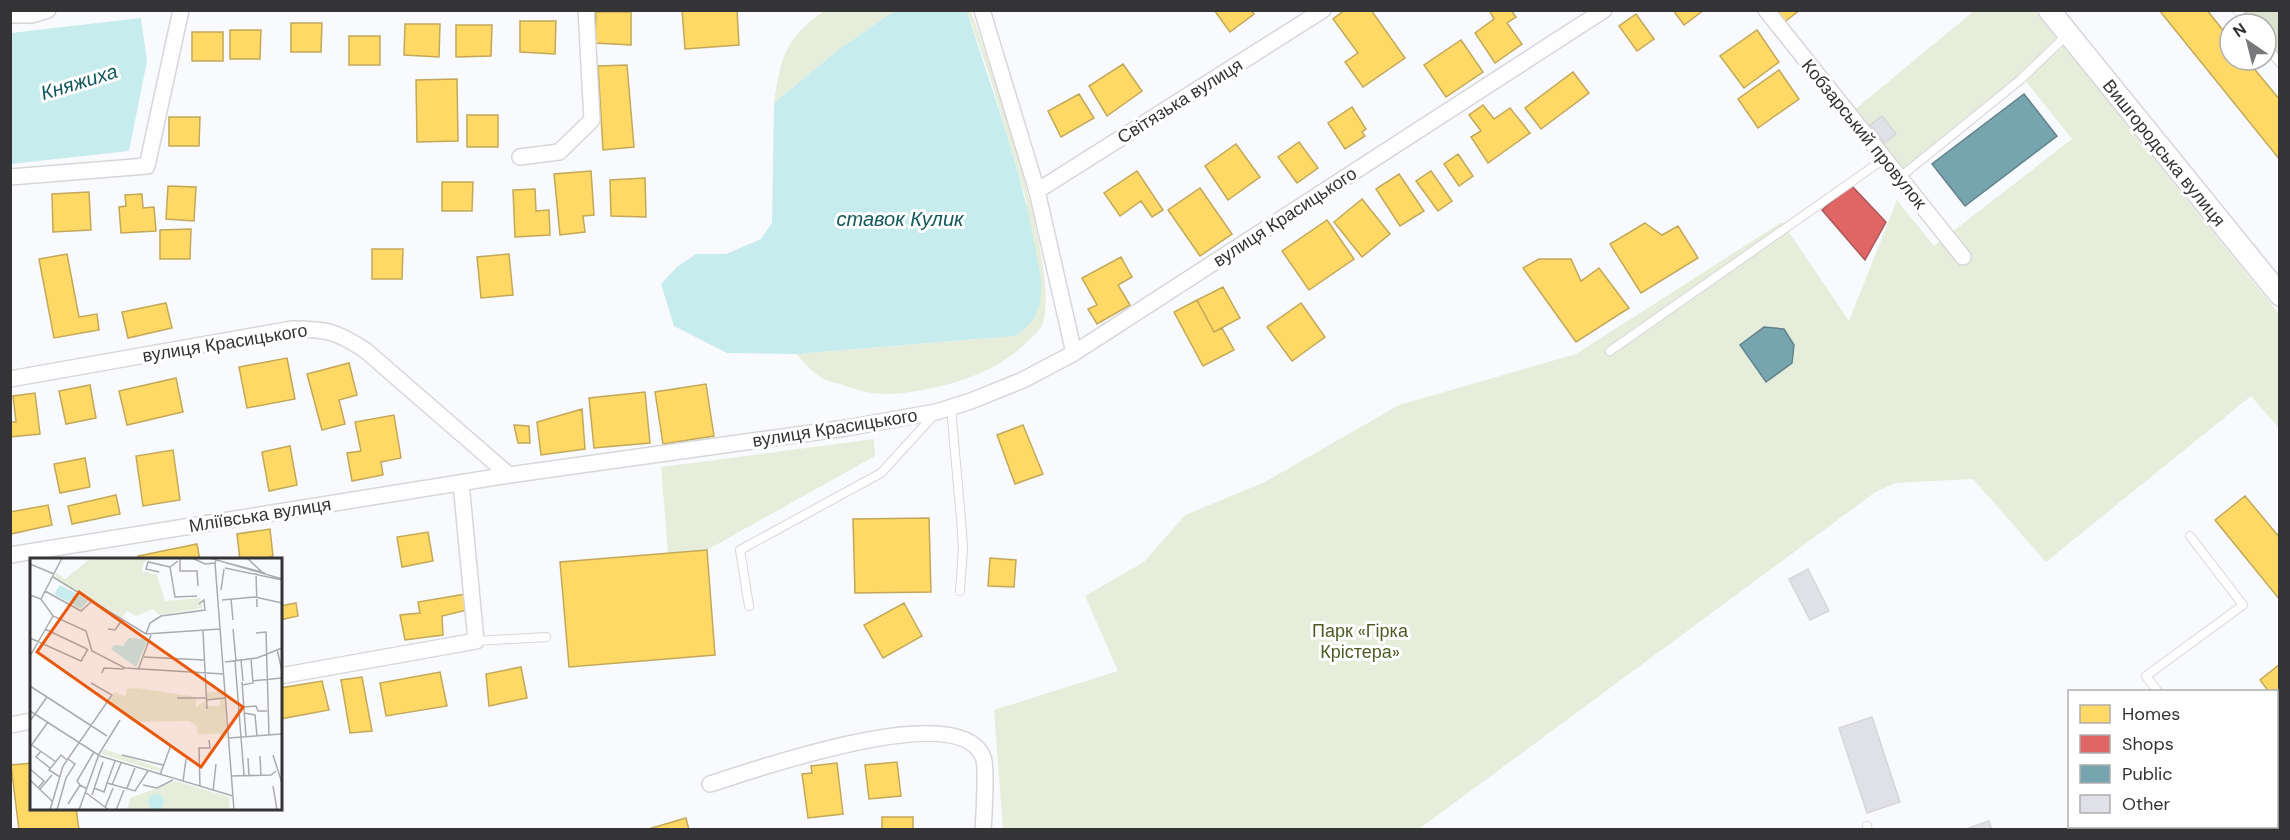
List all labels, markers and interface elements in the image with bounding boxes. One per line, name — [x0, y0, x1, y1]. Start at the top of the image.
north arrow — [2218, 12, 2278, 72]
text: N — [2229, 18, 2250, 42]
street label: Світязька вулиця — [1113, 53, 1247, 149]
street label: Кобзарський провулок — [1796, 54, 1932, 214]
water label: Княжиха — [37, 58, 121, 106]
street label: Вишгородська вулиця — [2097, 74, 2231, 232]
street label: вулиця Красицького — [1209, 162, 1361, 272]
water label: ставок Кулик — [837, 206, 965, 232]
street label: вулиця Красицького — [141, 318, 309, 368]
street label: вулиця Красицького — [751, 403, 919, 453]
street label: Мліївська вулиця — [187, 492, 333, 538]
inset map — [30, 558, 282, 810]
park label: Парк «Гірка Крістера» — [1312, 619, 1409, 664]
legend — [2068, 690, 2278, 828]
text: Homes — [2122, 702, 2180, 726]
text: Shops — [2122, 732, 2174, 756]
text: Public — [2122, 762, 2173, 786]
text: Other — [2122, 792, 2171, 816]

